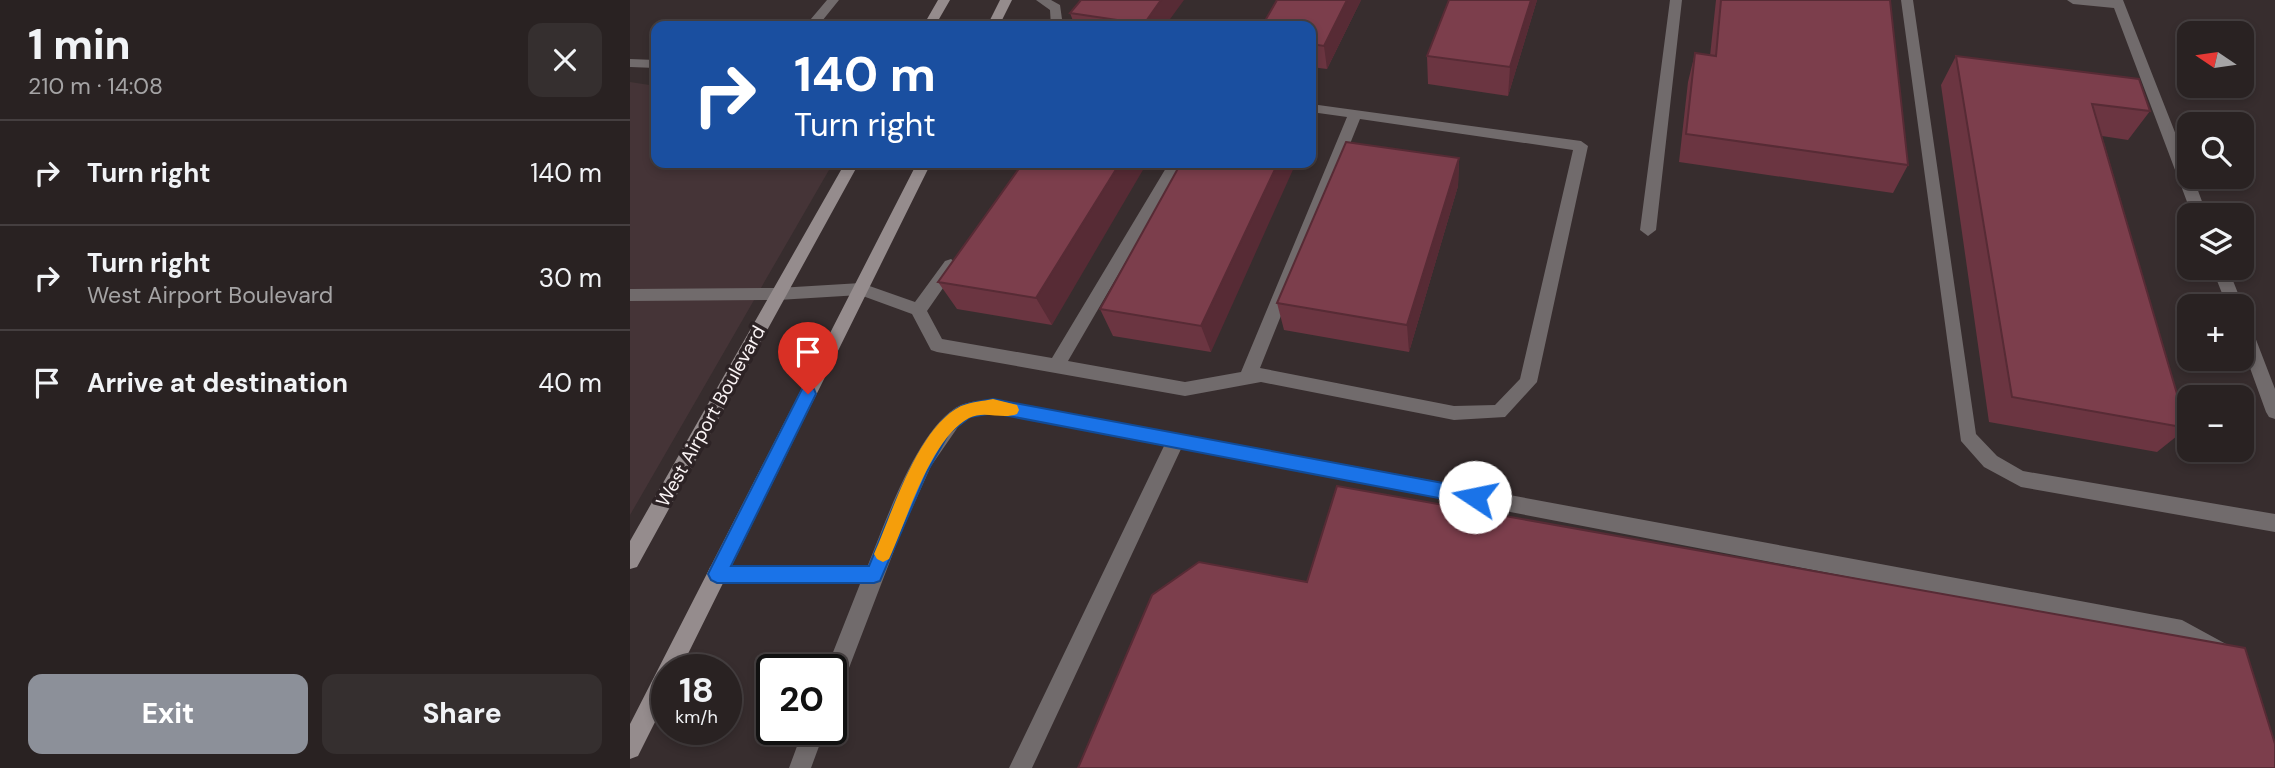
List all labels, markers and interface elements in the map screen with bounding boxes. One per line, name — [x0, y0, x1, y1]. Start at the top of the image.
text: 1 min — [28, 17, 131, 72]
north arrow — [2177, 21, 2254, 98]
map controls — [2177, 21, 2254, 462]
button: close — [528, 23, 602, 97]
text: 140 m — [794, 42, 936, 106]
icon: right — [679, 49, 770, 140]
text: 210 m · 14:08 — [28, 71, 163, 101]
text: Turn right — [794, 104, 936, 146]
button: search — [2177, 112, 2254, 189]
icon: right — [28, 154, 66, 192]
text: Turn right — [87, 156, 211, 190]
text: 140 m — [530, 156, 602, 190]
button: layers — [2177, 203, 2254, 280]
text: Turn right — [87, 246, 211, 280]
icon: right — [28, 259, 66, 297]
text: 30 m — [539, 261, 602, 295]
text: West Airport Boulevard — [87, 280, 333, 310]
button: + — [2177, 294, 2254, 371]
street label: West Airport Boulevard — [650, 321, 771, 511]
pin — [778, 322, 838, 394]
icon: arrive — [789, 333, 827, 371]
icon: arrive — [28, 364, 66, 402]
text: Arrive at destination — [87, 366, 348, 400]
text: 40 m — [538, 366, 602, 400]
button: − — [2177, 385, 2254, 462]
position arrow — [1438, 460, 1512, 534]
speed limit sign: 20 — [756, 654, 847, 745]
text: 18 — [679, 667, 714, 713]
button: Exit — [28, 674, 308, 754]
button: Share — [322, 674, 602, 754]
text: km/h — [675, 705, 718, 729]

